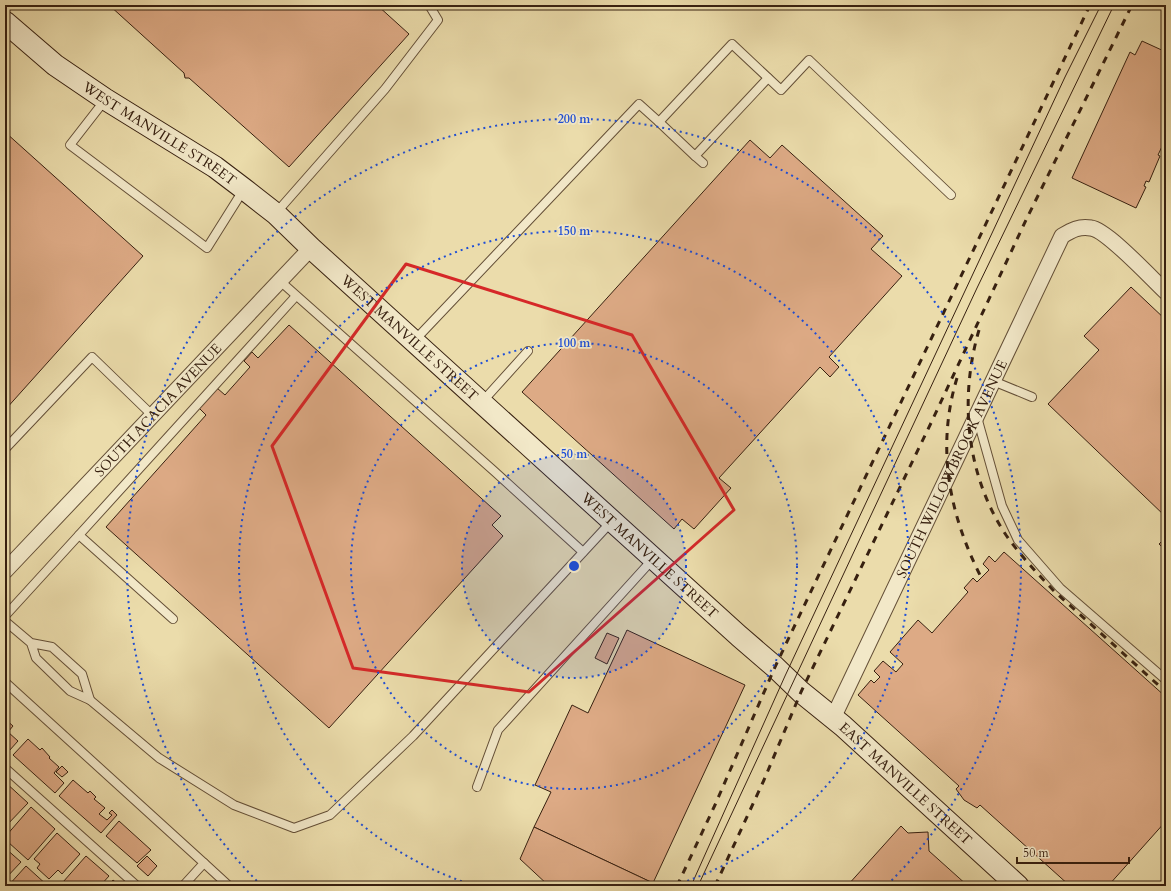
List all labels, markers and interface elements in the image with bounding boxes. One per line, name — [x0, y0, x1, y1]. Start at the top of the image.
street label: WEST MANVILLE STREET — [78, 77, 240, 190]
text: 200 m — [558, 111, 591, 127]
text: 150 m — [558, 223, 591, 239]
street label: WEST MANVILLE STREET — [336, 270, 482, 405]
text: 100 m — [558, 335, 591, 351]
street label: SOUTH ACACIA AVENUE — [90, 339, 226, 481]
street label: SOUTH WILLOWBROOK AVENUE — [892, 356, 1012, 581]
text: 50 m — [561, 446, 588, 462]
street label: WEST MANVILLE STREET — [576, 488, 722, 623]
centre of rings — [567, 559, 581, 573]
street label: EAST MANVILLE STREET — [835, 718, 976, 849]
scale bar — [1017, 839, 1129, 865]
text: 50 m — [1023, 845, 1050, 861]

